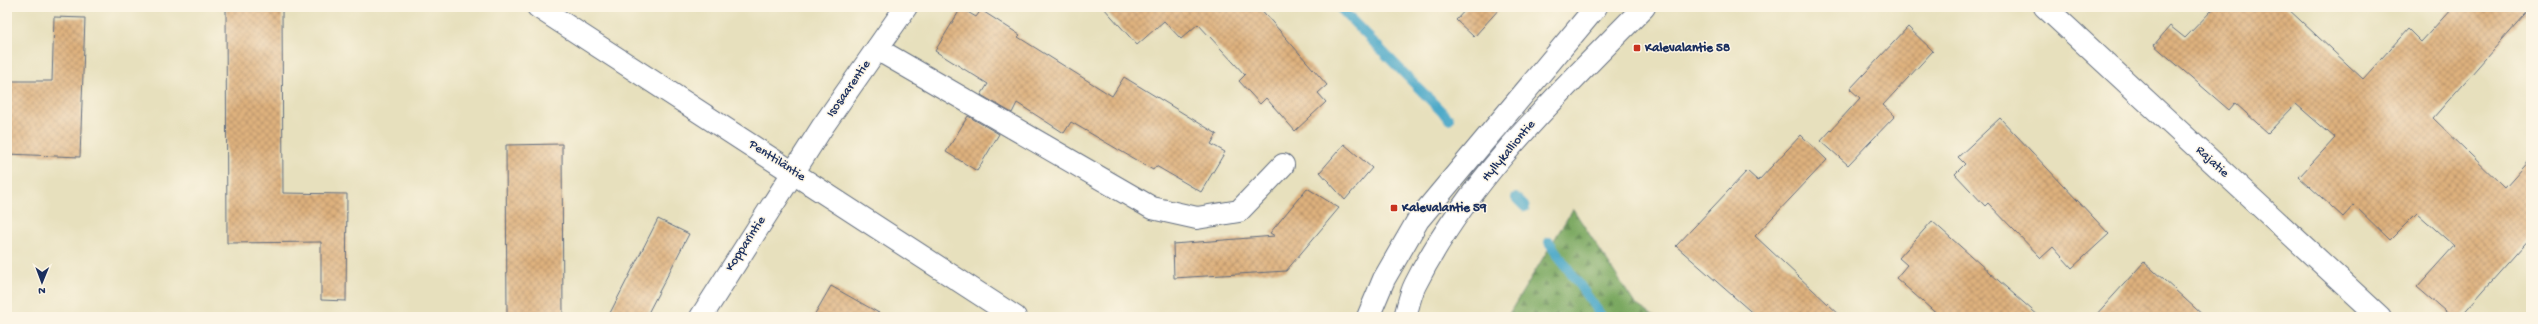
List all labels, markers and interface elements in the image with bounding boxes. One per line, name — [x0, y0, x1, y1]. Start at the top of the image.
place label: Kalevalantie 58 — [1644, 41, 1730, 56]
marker: Kalevalantie 58 — [1632, 43, 1642, 53]
street label: Isosaarentie — [824, 57, 874, 120]
street label: Hyllykalliontie — [1479, 117, 1539, 185]
street label: Penttiläntie — [745, 137, 808, 185]
street label: Rajatie — [2192, 143, 2232, 181]
place label: Kalevalantie 59 — [1401, 201, 1487, 216]
marker: Kalevalantie 59 — [1389, 203, 1399, 213]
street label: Kopparintie — [723, 214, 769, 274]
north arrow — [22, 262, 62, 302]
text: N — [38, 284, 46, 296]

